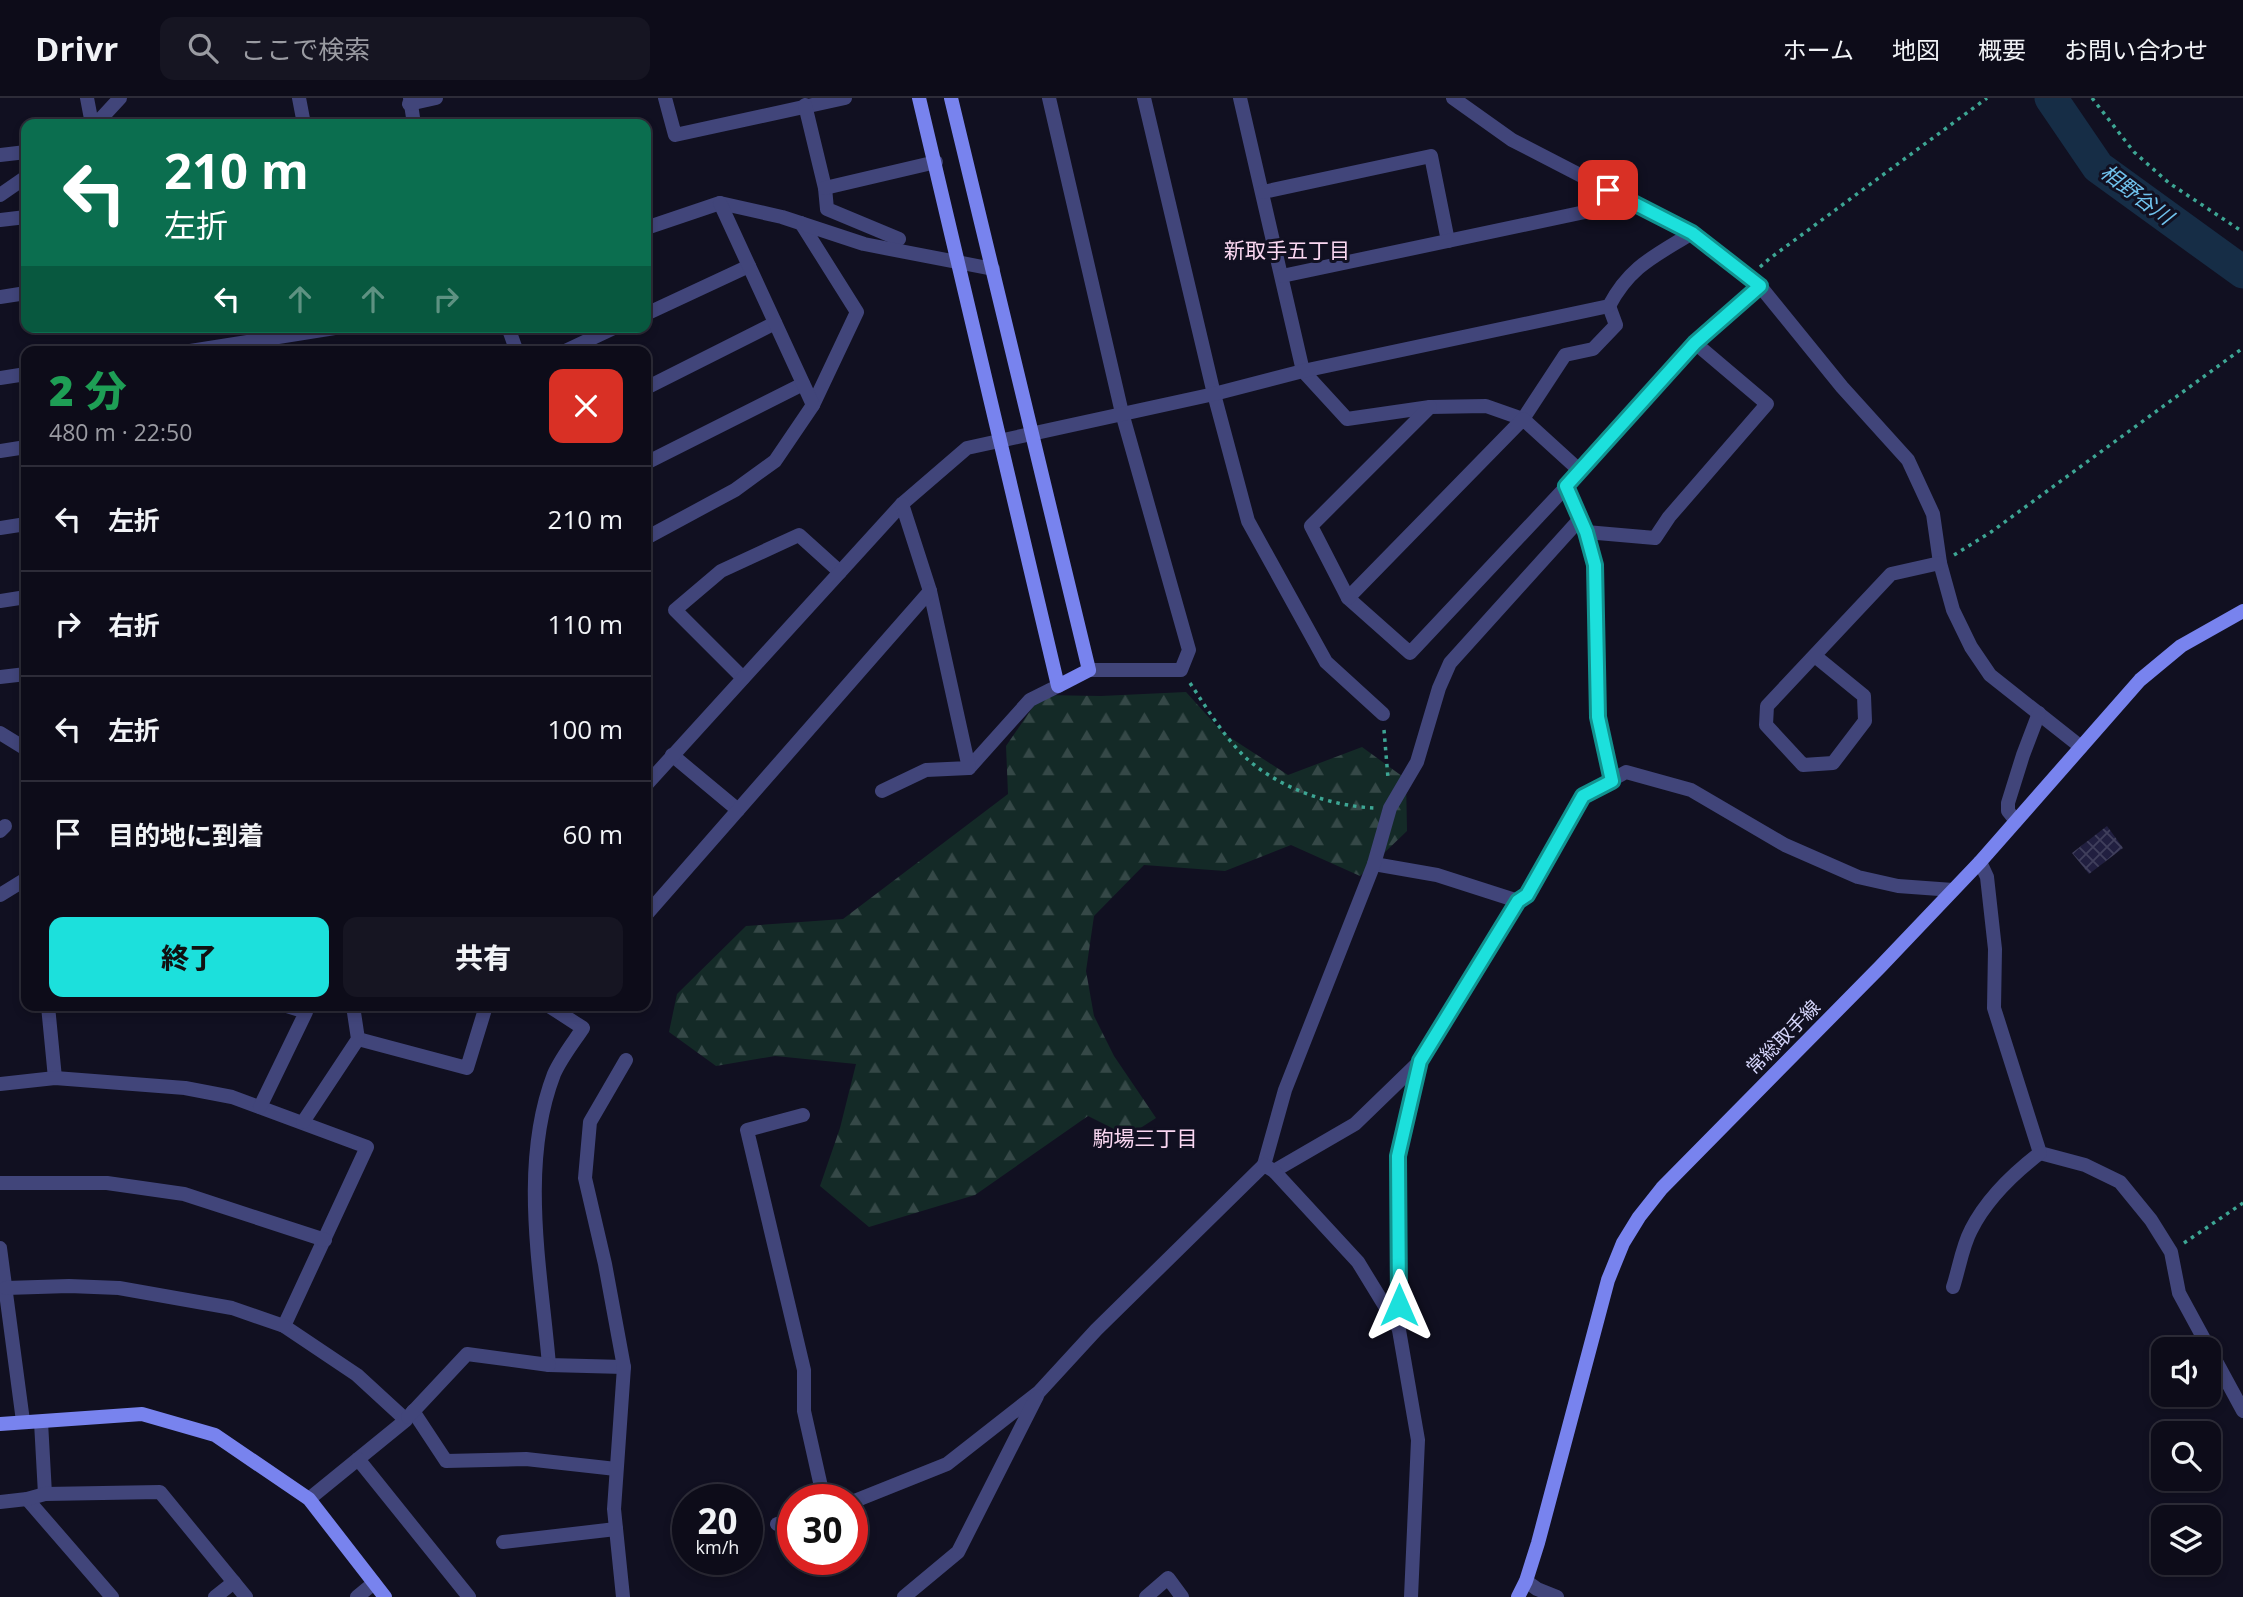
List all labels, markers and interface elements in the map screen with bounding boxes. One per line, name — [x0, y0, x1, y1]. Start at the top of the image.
search box — [160, 17, 650, 80]
text: Drivr — [35, 26, 118, 71]
icon: search — [184, 29, 222, 67]
text: ここで検索 — [240, 31, 370, 67]
text: ホーム — [1783, 33, 1854, 66]
text: 地図 — [1892, 33, 1940, 66]
text: 概要 — [1978, 33, 2026, 66]
text: お問い合わせ — [2064, 33, 2208, 66]
text: 210 m — [164, 137, 309, 203]
icon: left — [49, 147, 140, 238]
water label: 相野谷川 — [2095, 158, 2181, 232]
pin — [1578, 160, 1638, 220]
icon: arrive — [1589, 171, 1627, 209]
text: 左折 — [164, 203, 228, 246]
district label: 新取手五丁目 — [1224, 236, 1350, 264]
icon: left — [208, 280, 246, 318]
icon: ahead — [281, 280, 319, 318]
icon: ahead — [354, 280, 392, 318]
icon: right — [427, 280, 465, 318]
text: 2 分 — [49, 361, 127, 418]
button: close — [549, 369, 623, 443]
text: 480 m · 22:50 — [49, 416, 192, 448]
icon: left — [49, 500, 87, 538]
text: 210 m — [548, 501, 623, 537]
text: 左折 — [108, 502, 160, 538]
icon: right — [49, 605, 87, 643]
text: 110 m — [548, 606, 623, 642]
text: 右折 — [108, 607, 160, 643]
icon: left — [49, 710, 87, 748]
text: 100 m — [548, 711, 623, 747]
text: 左折 — [108, 712, 160, 748]
icon: arrive — [49, 815, 87, 853]
text: 60 m — [562, 816, 623, 852]
text: 目的地に到着 — [108, 817, 264, 853]
button: 終了 — [49, 917, 329, 997]
button: 共有 — [343, 917, 623, 997]
street label: 常総取手線 — [1740, 994, 1826, 1080]
district label: 駒場三丁目 — [1093, 1124, 1198, 1152]
position arrow — [1362, 1268, 1436, 1342]
map controls — [2151, 1337, 2221, 1575]
button: sound — [2151, 1337, 2221, 1407]
button: search — [2151, 1421, 2221, 1491]
speed limit sign: 30 — [777, 1484, 868, 1575]
text: 20 — [697, 1497, 738, 1544]
button: layers — [2151, 1505, 2221, 1575]
text: km/h — [696, 1535, 739, 1559]

